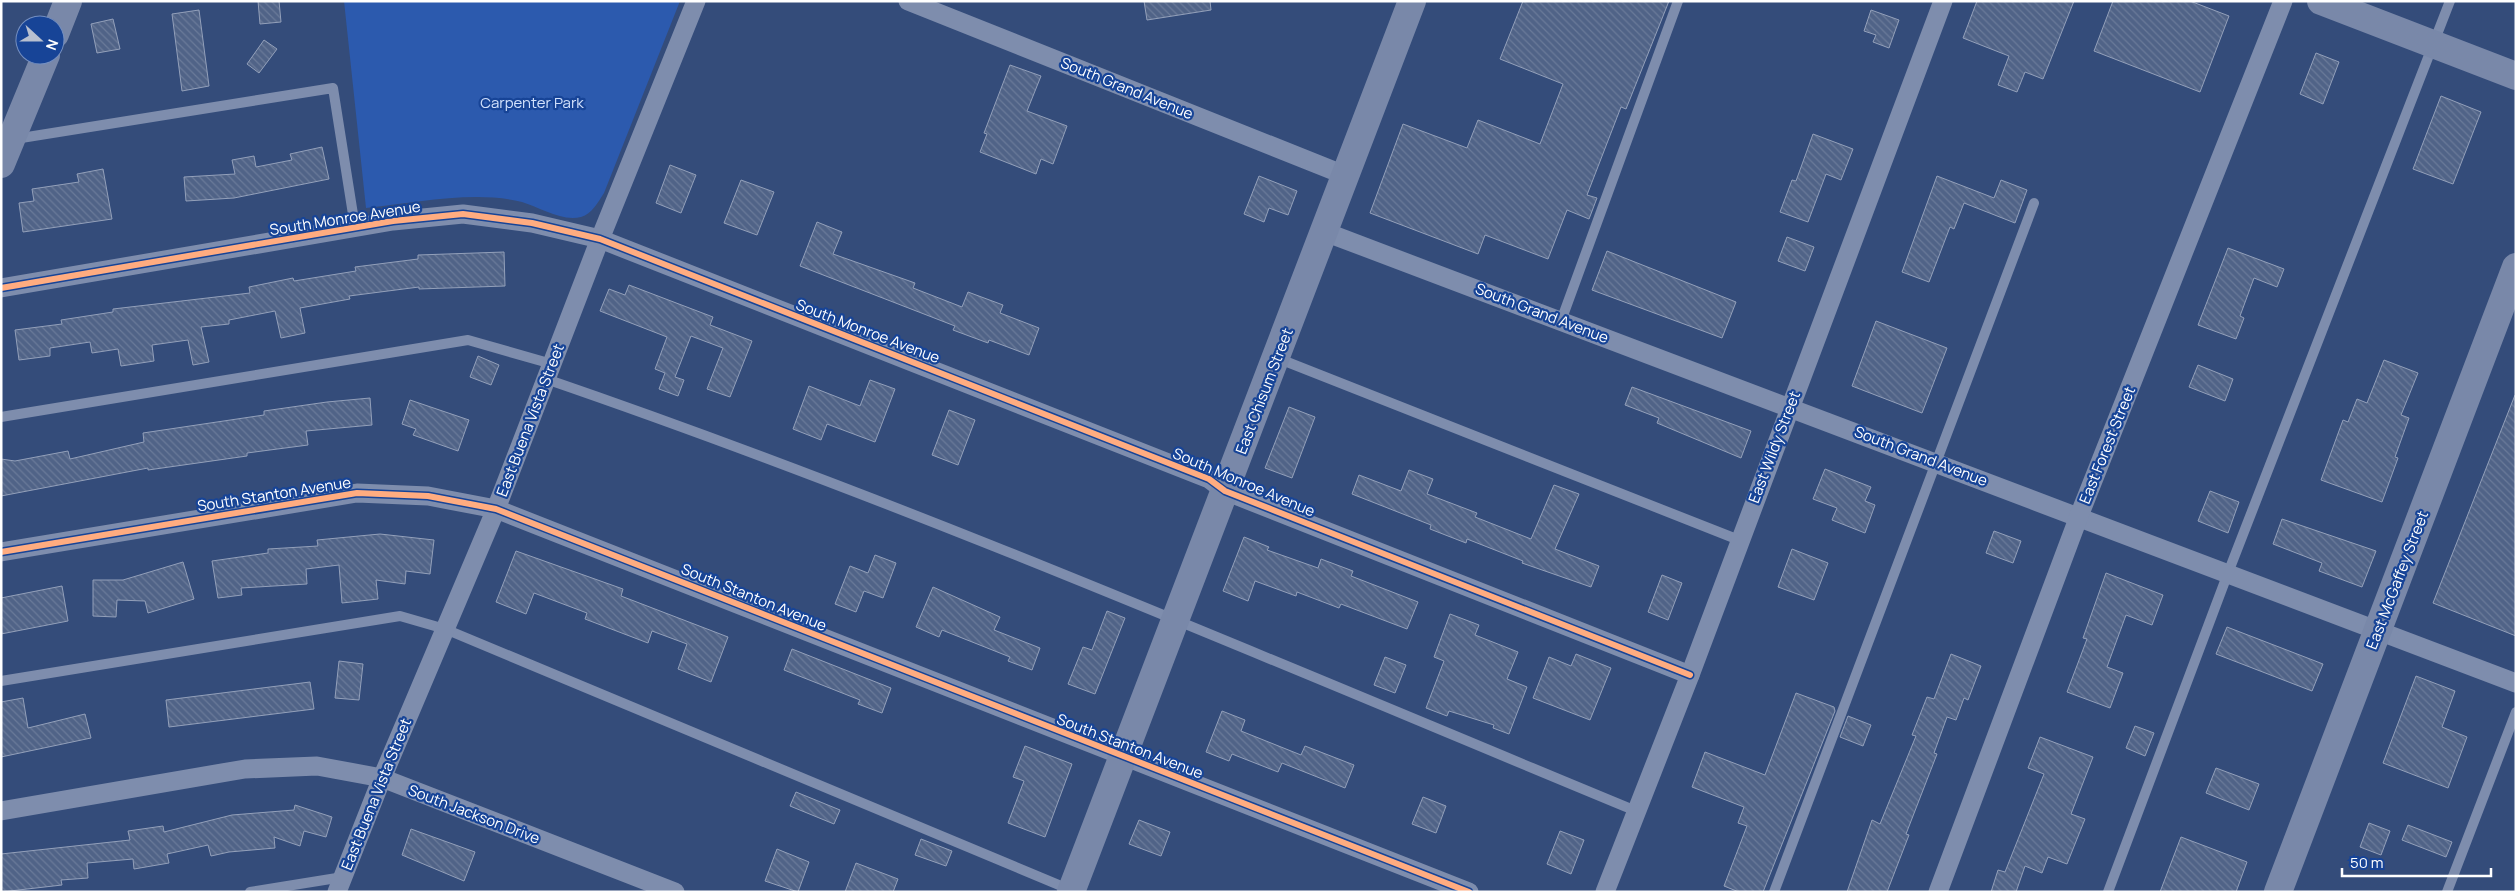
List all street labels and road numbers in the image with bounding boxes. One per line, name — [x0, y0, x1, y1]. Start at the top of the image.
street label: South Grand Avenue — [1058, 52, 1197, 124]
street label: South Monroe Avenue — [268, 196, 422, 240]
street label: South Grand Avenue — [1472, 278, 1612, 348]
street label: South Monroe Avenue — [793, 294, 943, 368]
street label: East Chisum Street — [1230, 325, 1298, 457]
street label: East Buena Vista Street — [491, 341, 569, 499]
street label: East Forest Street — [2074, 383, 2140, 507]
street label: East Wildy Street — [1743, 388, 1805, 506]
street label: South Grand Avenue — [1851, 421, 1991, 491]
street label: South Monroe Avenue — [1170, 443, 1319, 522]
street label: South Stanton Avenue — [196, 471, 353, 517]
street label: East McGaffey Street — [2361, 508, 2433, 652]
street label: South Stanton Avenue — [678, 558, 830, 636]
street label: South Stanton Avenue — [1054, 708, 1206, 784]
street label: East Buena Vista Street — [336, 715, 416, 873]
street label: South Jackson Drive — [405, 779, 543, 849]

